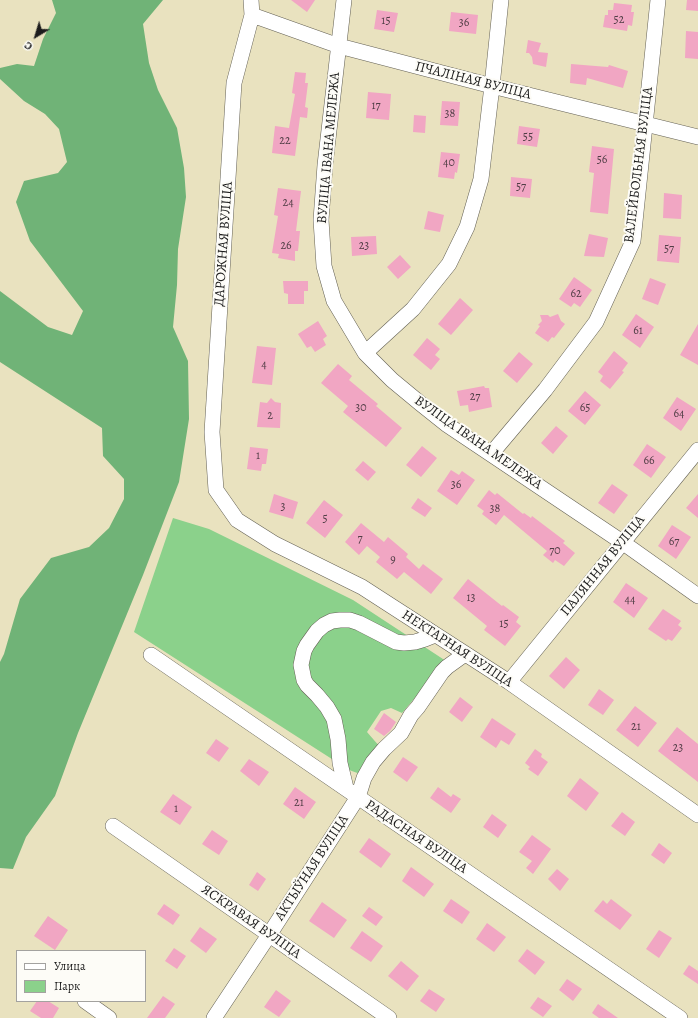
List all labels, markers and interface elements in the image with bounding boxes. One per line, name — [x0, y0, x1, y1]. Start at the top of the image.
house number: 52 — [614, 13, 624, 27]
house number: 15 — [381, 14, 391, 28]
north arrow — [16, 16, 56, 56]
house number: 36 — [459, 16, 469, 30]
text: С — [21, 38, 36, 54]
street label: ПЧАЛІНАЯ ВУЛІЦА — [413, 58, 533, 104]
street label: ВУЛІЦА ІВАНА МЕЛЕЖА — [314, 71, 344, 225]
street label: ВАЛЕЙБОЛЬНАЯ ВУЛІЦА — [621, 86, 657, 244]
house number: 17 — [371, 99, 381, 113]
house number: 38 — [445, 107, 455, 121]
house number: 55 — [523, 130, 533, 144]
house number: 22 — [279, 134, 291, 148]
house number: 56 — [597, 153, 607, 167]
house number: 40 — [443, 156, 455, 170]
house number: 57 — [516, 180, 526, 194]
street label: ДАРОЖНАЯ ВУЛІЦА — [211, 181, 237, 307]
house number: 24 — [282, 196, 294, 210]
house number: 26 — [280, 239, 292, 253]
house number: 23 — [359, 239, 369, 253]
house number: 57 — [664, 242, 674, 256]
house number: 62 — [570, 287, 582, 301]
house number: 61 — [633, 324, 643, 338]
house number: 4 — [261, 358, 267, 372]
house number: 27 — [470, 390, 480, 404]
street label: ВУЛІЦА ІВАНА МЕЛЕЖА — [411, 392, 545, 494]
house number: 30 — [355, 401, 367, 415]
house number: 65 — [580, 401, 590, 415]
house number: 64 — [674, 407, 684, 421]
house number: 2 — [267, 409, 273, 423]
house number: 1 — [256, 449, 260, 463]
house number: 66 — [643, 454, 655, 468]
house number: 36 — [451, 478, 461, 492]
house number: 3 — [281, 500, 285, 514]
house number: 38 — [490, 502, 500, 516]
house number: 5 — [322, 512, 328, 526]
street label: ПАЛЯННАЯ ВУЛІЦА — [557, 512, 649, 620]
house number: 7 — [357, 532, 363, 546]
house number: 67 — [669, 535, 679, 549]
house number: 70 — [549, 544, 561, 558]
house number: 9 — [390, 553, 396, 567]
house number: 13 — [466, 591, 476, 605]
house number: 44 — [625, 593, 635, 607]
street label: НЕКТАРНАЯ ВУЛІЦА — [398, 607, 516, 691]
house number: 15 — [499, 617, 509, 631]
house number: 21 — [631, 720, 641, 734]
house number: 23 — [673, 741, 683, 755]
house number: 21 — [294, 796, 304, 810]
street label: РАДАСНАЯ ВУЛІЦА — [362, 797, 470, 877]
house number: 1 — [174, 802, 178, 816]
street label: АКТЫЎНАЯ ВУЛІЦА — [272, 812, 352, 924]
street label: ЯСКРАВАЯ ВУЛІЦА — [198, 881, 304, 963]
legend — [16, 950, 146, 1002]
text: Улица — [54, 958, 85, 974]
text: Парк — [54, 978, 80, 994]

